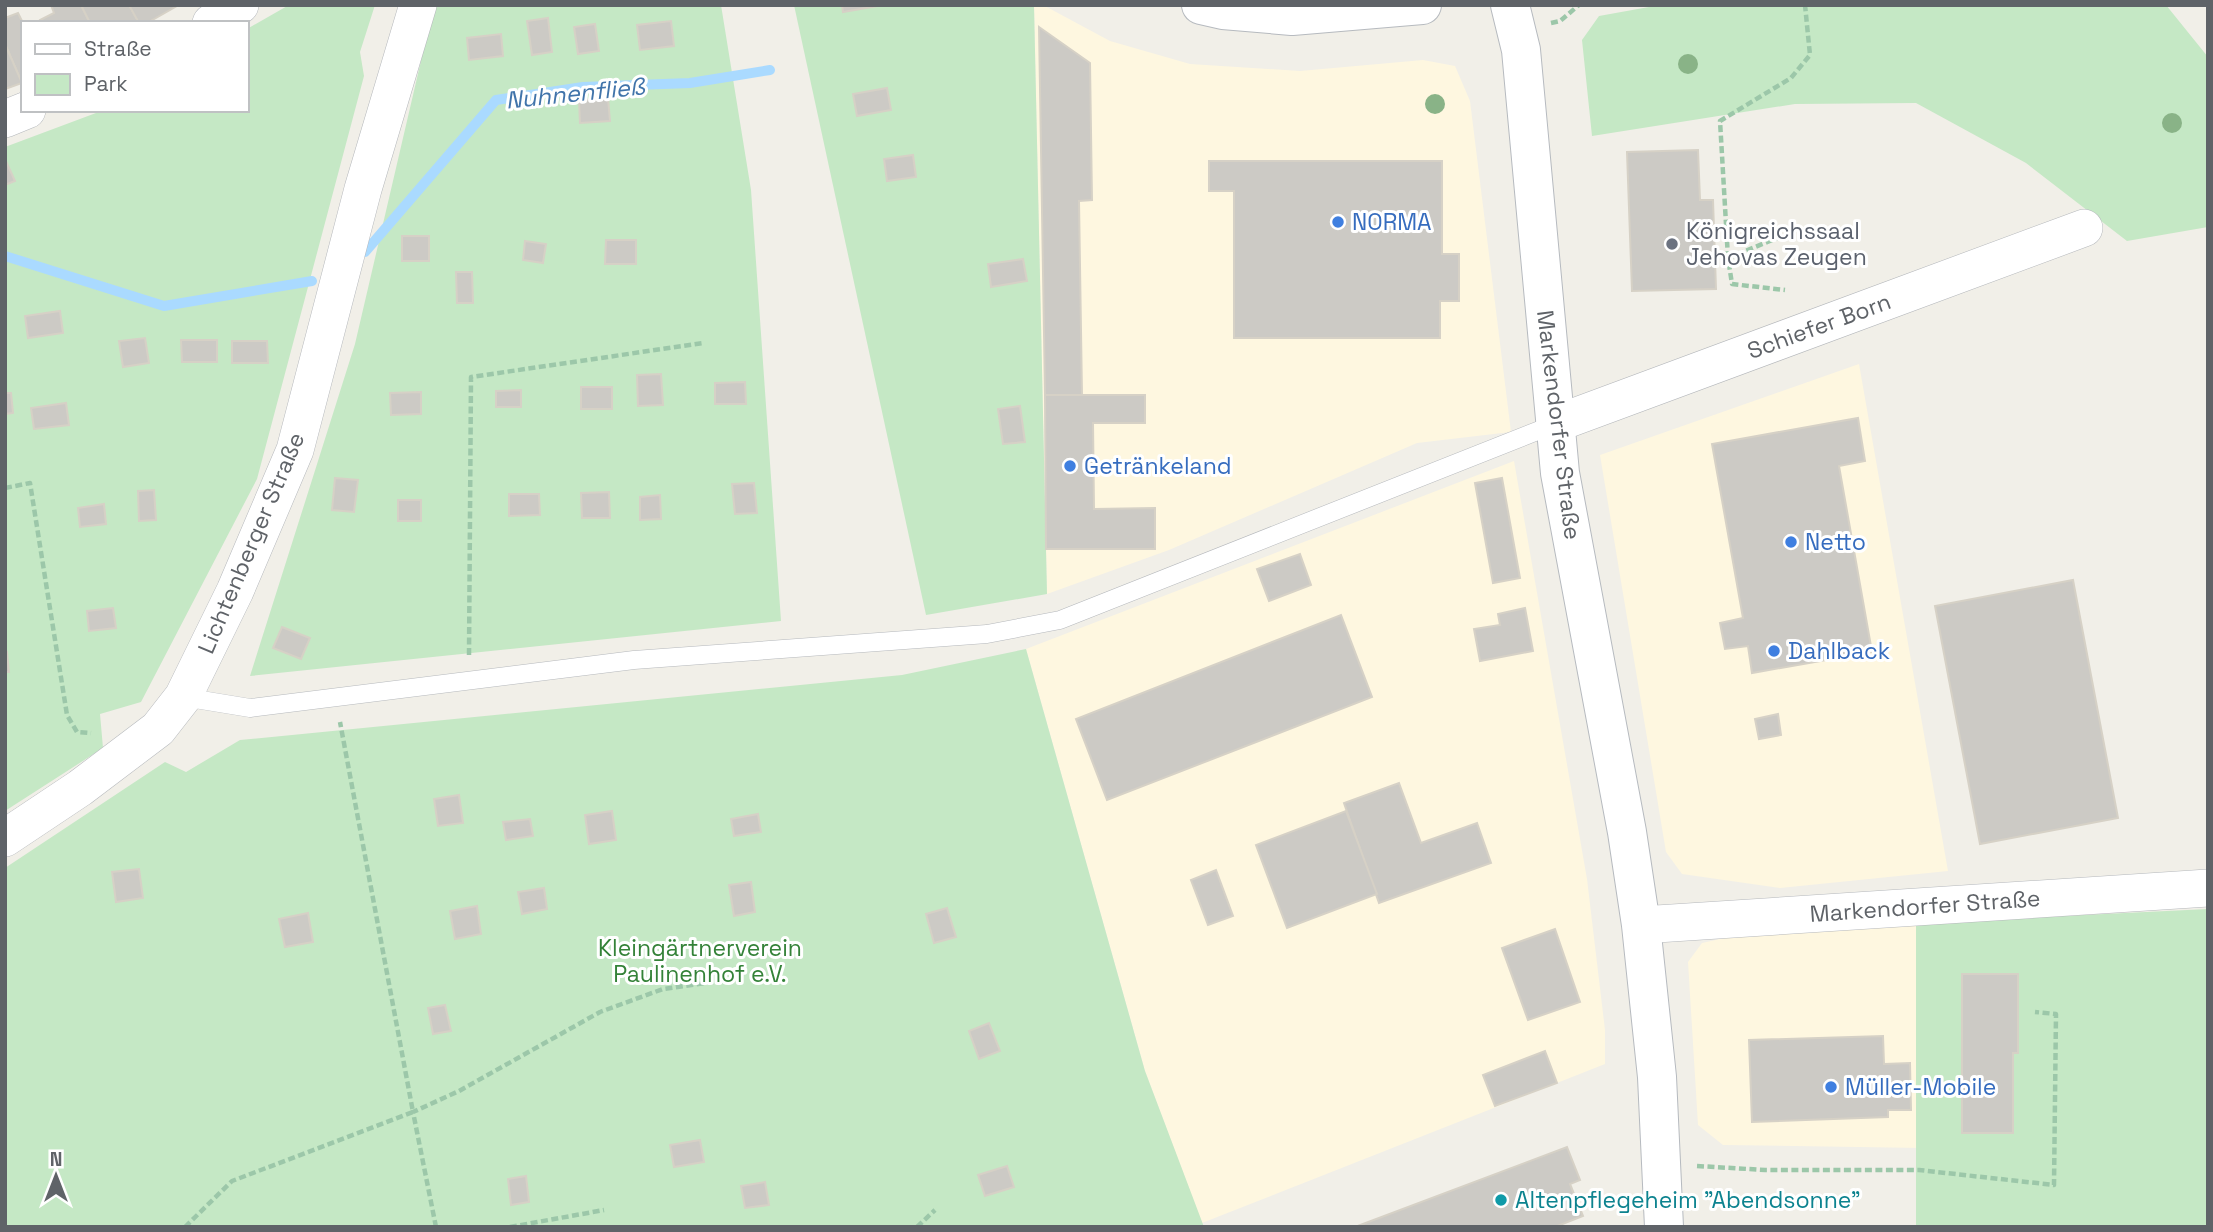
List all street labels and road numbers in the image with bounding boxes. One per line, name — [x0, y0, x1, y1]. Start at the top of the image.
street label: Schiefer Born — [1743, 286, 1895, 366]
street label: Markendorfer Straße — [1530, 309, 1588, 541]
street label: Lichtenberger Straße — [191, 428, 311, 658]
street label: Markendorfer Straße — [1809, 883, 2041, 929]

